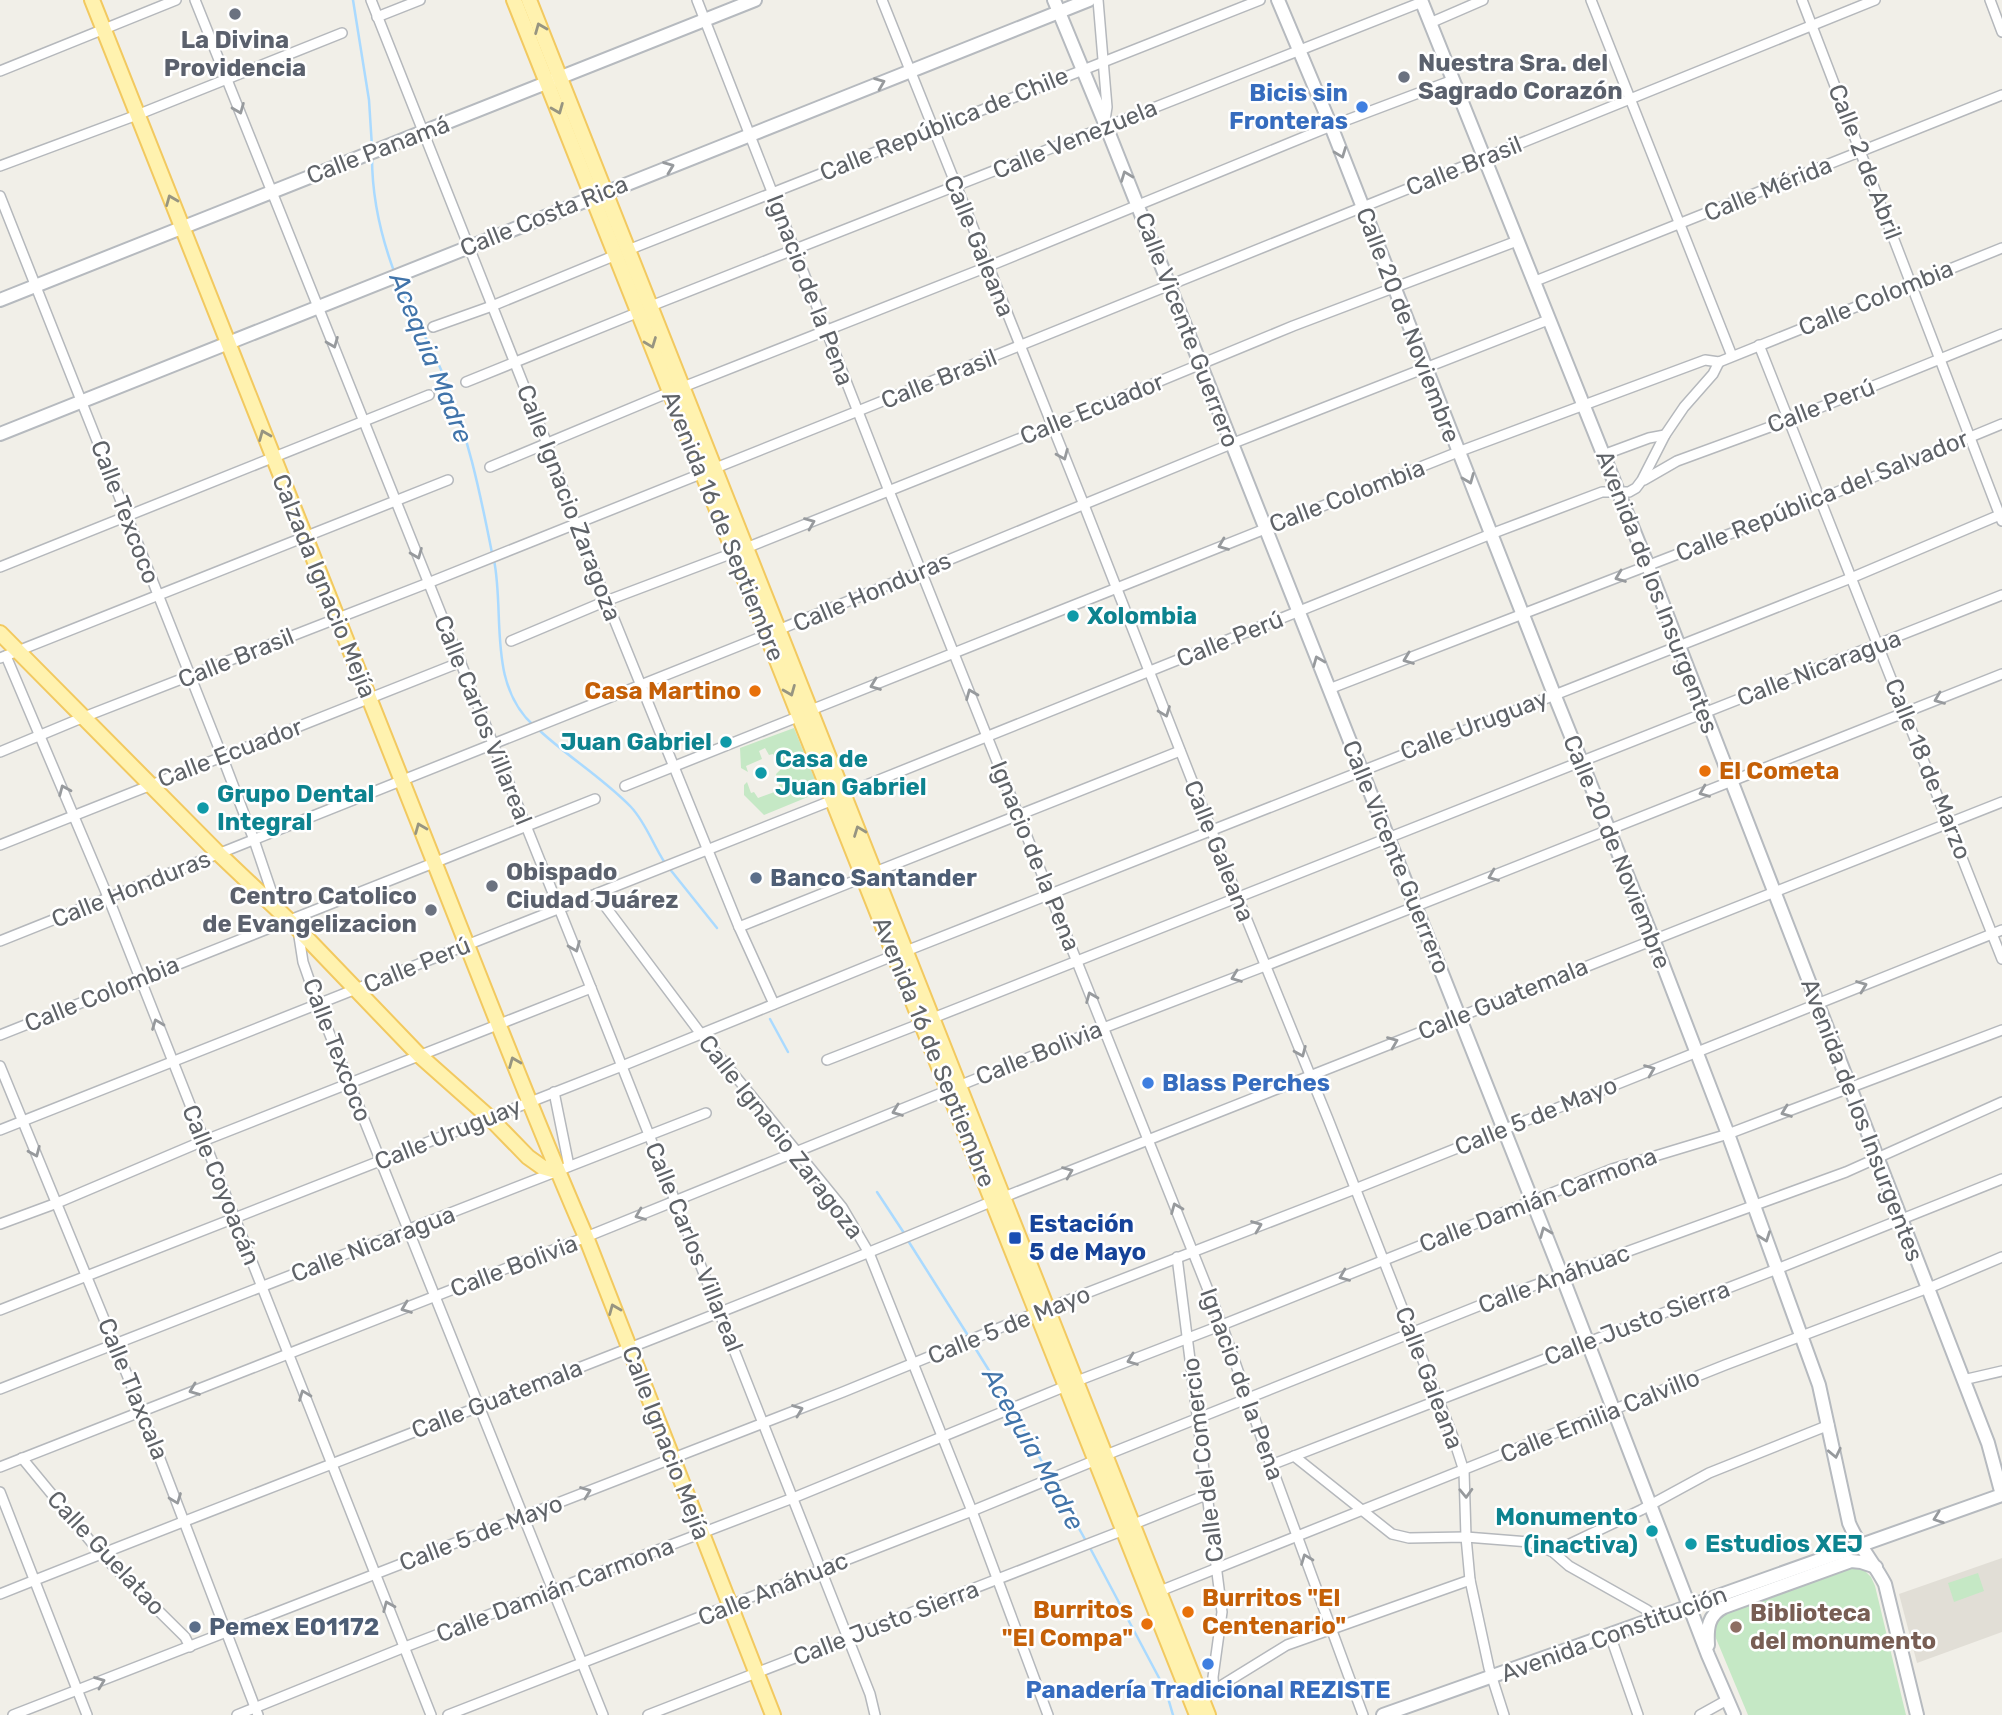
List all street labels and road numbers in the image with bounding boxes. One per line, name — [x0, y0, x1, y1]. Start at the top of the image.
street label: Calle República de Chile — [816, 61, 1072, 187]
street label: Calle 2 de Abril — [1822, 80, 1908, 244]
street label: Calle Venezuela — [989, 93, 1161, 185]
street label: Calle Panamá — [302, 110, 454, 190]
street label: Calle Brasil — [1402, 130, 1526, 202]
street label: Calle Mérida — [1700, 151, 1836, 227]
street label: Calle Costa Rica — [456, 170, 632, 262]
street label: Calle Galeana — [938, 171, 1020, 321]
street label: Ignacio de la Pena — [761, 190, 859, 390]
street label: Calle 20 de Noviembre — [1350, 204, 1466, 446]
street label: Calle Vicente Guerrero — [1129, 209, 1245, 451]
street label: Calle Colombia — [1795, 254, 1957, 342]
street label: Calle Brasil — [877, 343, 1001, 415]
street label: Calle Ecuador — [1016, 367, 1168, 451]
street label: Calle Perú — [1763, 373, 1879, 439]
street label: Calle Ignacio Zaragoza — [511, 381, 627, 625]
street label: Avenida 16 de Septiembre — [656, 387, 790, 665]
street label: Calle República del Salvador — [1672, 424, 1972, 568]
street label: Calle Texcoco — [85, 436, 165, 588]
street label: Avenida de los Insurgentes — [1590, 447, 1724, 737]
street label: Calle Colombia — [1265, 453, 1429, 539]
street label: Calzada Ignacio Mejía — [266, 470, 382, 702]
street label: Calle Honduras — [789, 546, 955, 638]
street label: Calle Perú — [1173, 605, 1287, 673]
street label: Calle Carlos Villareal — [428, 611, 538, 829]
street label: Calle Brasil — [174, 622, 298, 694]
street label: Calle Nicaragua — [1733, 624, 1905, 712]
street label: Calle 18 de Marzo — [1879, 675, 1977, 863]
street label: Calle Uruguay — [1396, 684, 1552, 766]
street label: Calle Ecuador — [154, 713, 306, 793]
street label: Calle 20 de Noviembre — [1557, 731, 1677, 973]
street label: Calle Vicente Guerrero — [1336, 736, 1456, 978]
street label: Ignacio de la Pena — [984, 757, 1086, 955]
street label: Calle Galeana — [1178, 776, 1260, 926]
street label: Calle Honduras — [47, 844, 215, 934]
street label: Avenida 16 de Septiembre — [867, 913, 1001, 1191]
street label: Calle Perú — [360, 931, 474, 999]
street label: Calle Colombia — [21, 950, 183, 1038]
street label: Calle Guatemala — [1414, 952, 1592, 1046]
street label: Calle Texcoco — [297, 974, 377, 1126]
street label: Avenida de los Insurgentes — [1795, 975, 1929, 1265]
street label: Calle Bolivia — [972, 1015, 1106, 1091]
street label: Calle Ignacio Zaragoza — [693, 1030, 869, 1244]
street label: Calle 5 de Mayo — [1451, 1071, 1621, 1161]
street label: Calle Uruguay — [371, 1092, 525, 1176]
street label: Calle Coyoacán — [176, 1101, 266, 1269]
street label: Calle Carlos Villareal — [639, 1138, 749, 1356]
street label: Calle Damián Carmona — [1415, 1142, 1661, 1258]
street label: Calle Nicaragua — [287, 1200, 459, 1288]
street label: Calle Bolivia — [446, 1229, 582, 1303]
street label: Calle Anáhuac — [1474, 1239, 1634, 1319]
street label: Calle Justo Sierra — [1540, 1275, 1734, 1371]
street label: Calle 5 de Mayo — [924, 1280, 1094, 1370]
street label: Ignacio de la Pena — [1194, 1284, 1290, 1484]
street label: Calle Galeana — [1389, 1303, 1469, 1453]
street label: Calle Tlaxcala — [92, 1314, 174, 1464]
street label: Calle Ignacio Mejía — [616, 1342, 716, 1544]
street label: Calle Guatemala — [408, 1354, 586, 1444]
street label: Calle del Comercio — [1177, 1356, 1229, 1564]
street label: Calle Emilia Calvillo — [1496, 1363, 1704, 1469]
street label: Calle Guelatao — [41, 1485, 171, 1621]
street label: Calle 5 de Mayo — [395, 1489, 567, 1577]
street label: Calle Damián Carmona — [432, 1532, 678, 1648]
street label: Calle Anáhuac — [694, 1546, 852, 1632]
street label: Calle Justo Sierra — [789, 1575, 983, 1671]
street label: Avenida Constitución — [1497, 1580, 1731, 1688]

